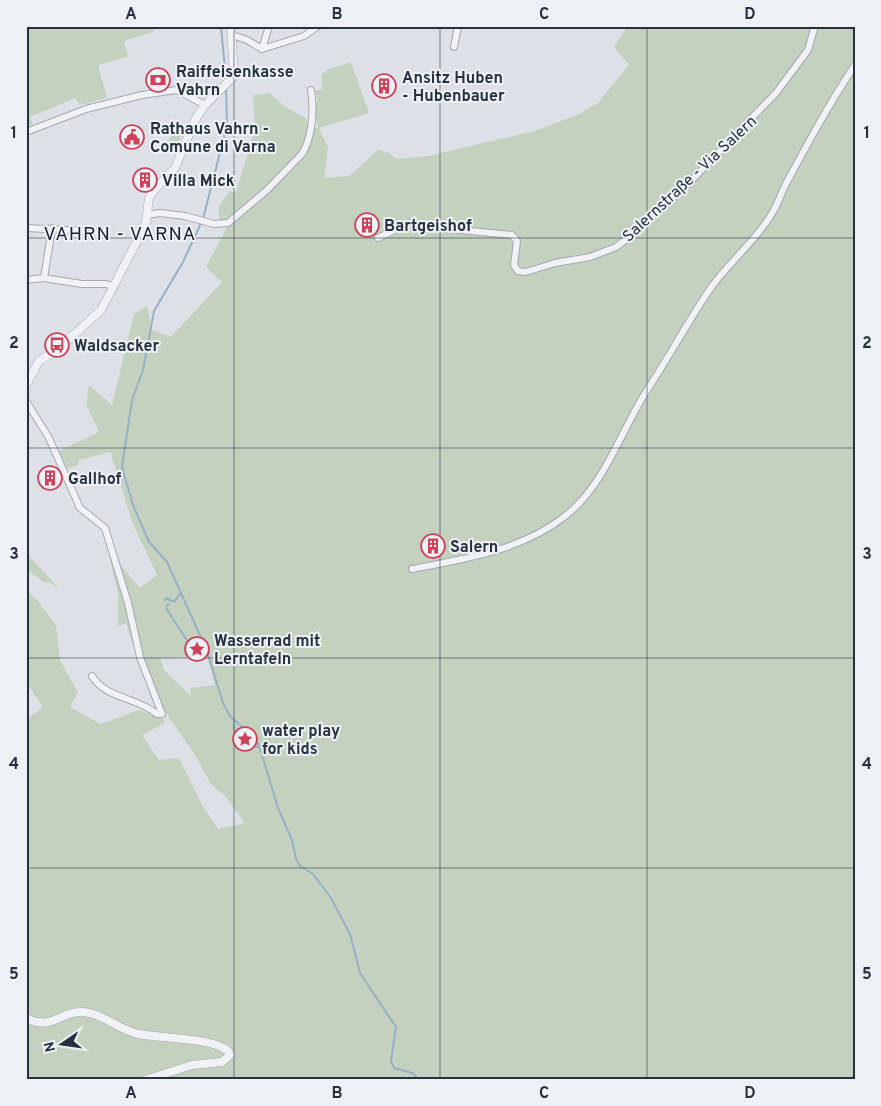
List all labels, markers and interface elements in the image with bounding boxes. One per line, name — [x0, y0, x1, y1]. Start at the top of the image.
text: A — [125, 5, 137, 25]
text: B — [331, 5, 343, 25]
text: C — [539, 5, 549, 25]
text: D — [744, 5, 756, 25]
place label: Raiffeisenkasse Vahrn — [176, 63, 294, 101]
bank icon: Raiffeisenkasse Vahrn — [145, 67, 171, 93]
place label: Ansitz Huben - Hubenbauer — [402, 69, 505, 107]
building icon: Ansitz Huben - Hubenbauer — [371, 73, 397, 99]
street label: Salernstraße - Via Salern — [619, 112, 762, 247]
place label: Rathaus Vahrn - Comune di Varna — [150, 120, 276, 158]
text: 1 — [11, 124, 17, 144]
public building icon: Rathaus Vahrn - Comune di Varna — [119, 124, 145, 150]
text: 1 — [864, 124, 870, 144]
building icon: Villa Mick — [132, 167, 158, 193]
place label: Villa Mick — [162, 172, 235, 192]
building icon: Bartgeishof — [354, 212, 380, 238]
place label: Bartgeishof — [384, 217, 472, 237]
district label: VAHRN - VARNA — [43, 223, 197, 247]
bus stop icon: Waldsacker — [44, 332, 70, 358]
text: 2 — [9, 334, 19, 354]
text: 2 — [862, 334, 872, 354]
place label: Waldsacker — [74, 337, 160, 357]
building icon: Gallhof — [37, 465, 63, 491]
place label: Gallhof — [68, 470, 122, 490]
building icon: Salern — [420, 533, 446, 559]
place label: Salern — [450, 538, 498, 558]
text: 3 — [9, 545, 19, 565]
text: 3 — [862, 545, 872, 565]
place label: Wasserrad mit Lerntafeln — [214, 632, 320, 670]
place icon: Wasserrad mit Lerntafeln — [184, 636, 210, 662]
place label: water play for kids — [262, 722, 340, 760]
place icon: water play for kids — [232, 726, 258, 752]
text: 4 — [9, 755, 19, 775]
text: 4 — [862, 755, 872, 775]
text: 5 — [9, 965, 19, 985]
text: 5 — [862, 965, 872, 985]
north arrow — [38, 1018, 88, 1068]
text: N — [41, 1040, 60, 1053]
text: A — [125, 1084, 137, 1104]
text: B — [331, 1084, 343, 1104]
text: C — [539, 1084, 549, 1104]
text: D — [744, 1084, 756, 1104]

